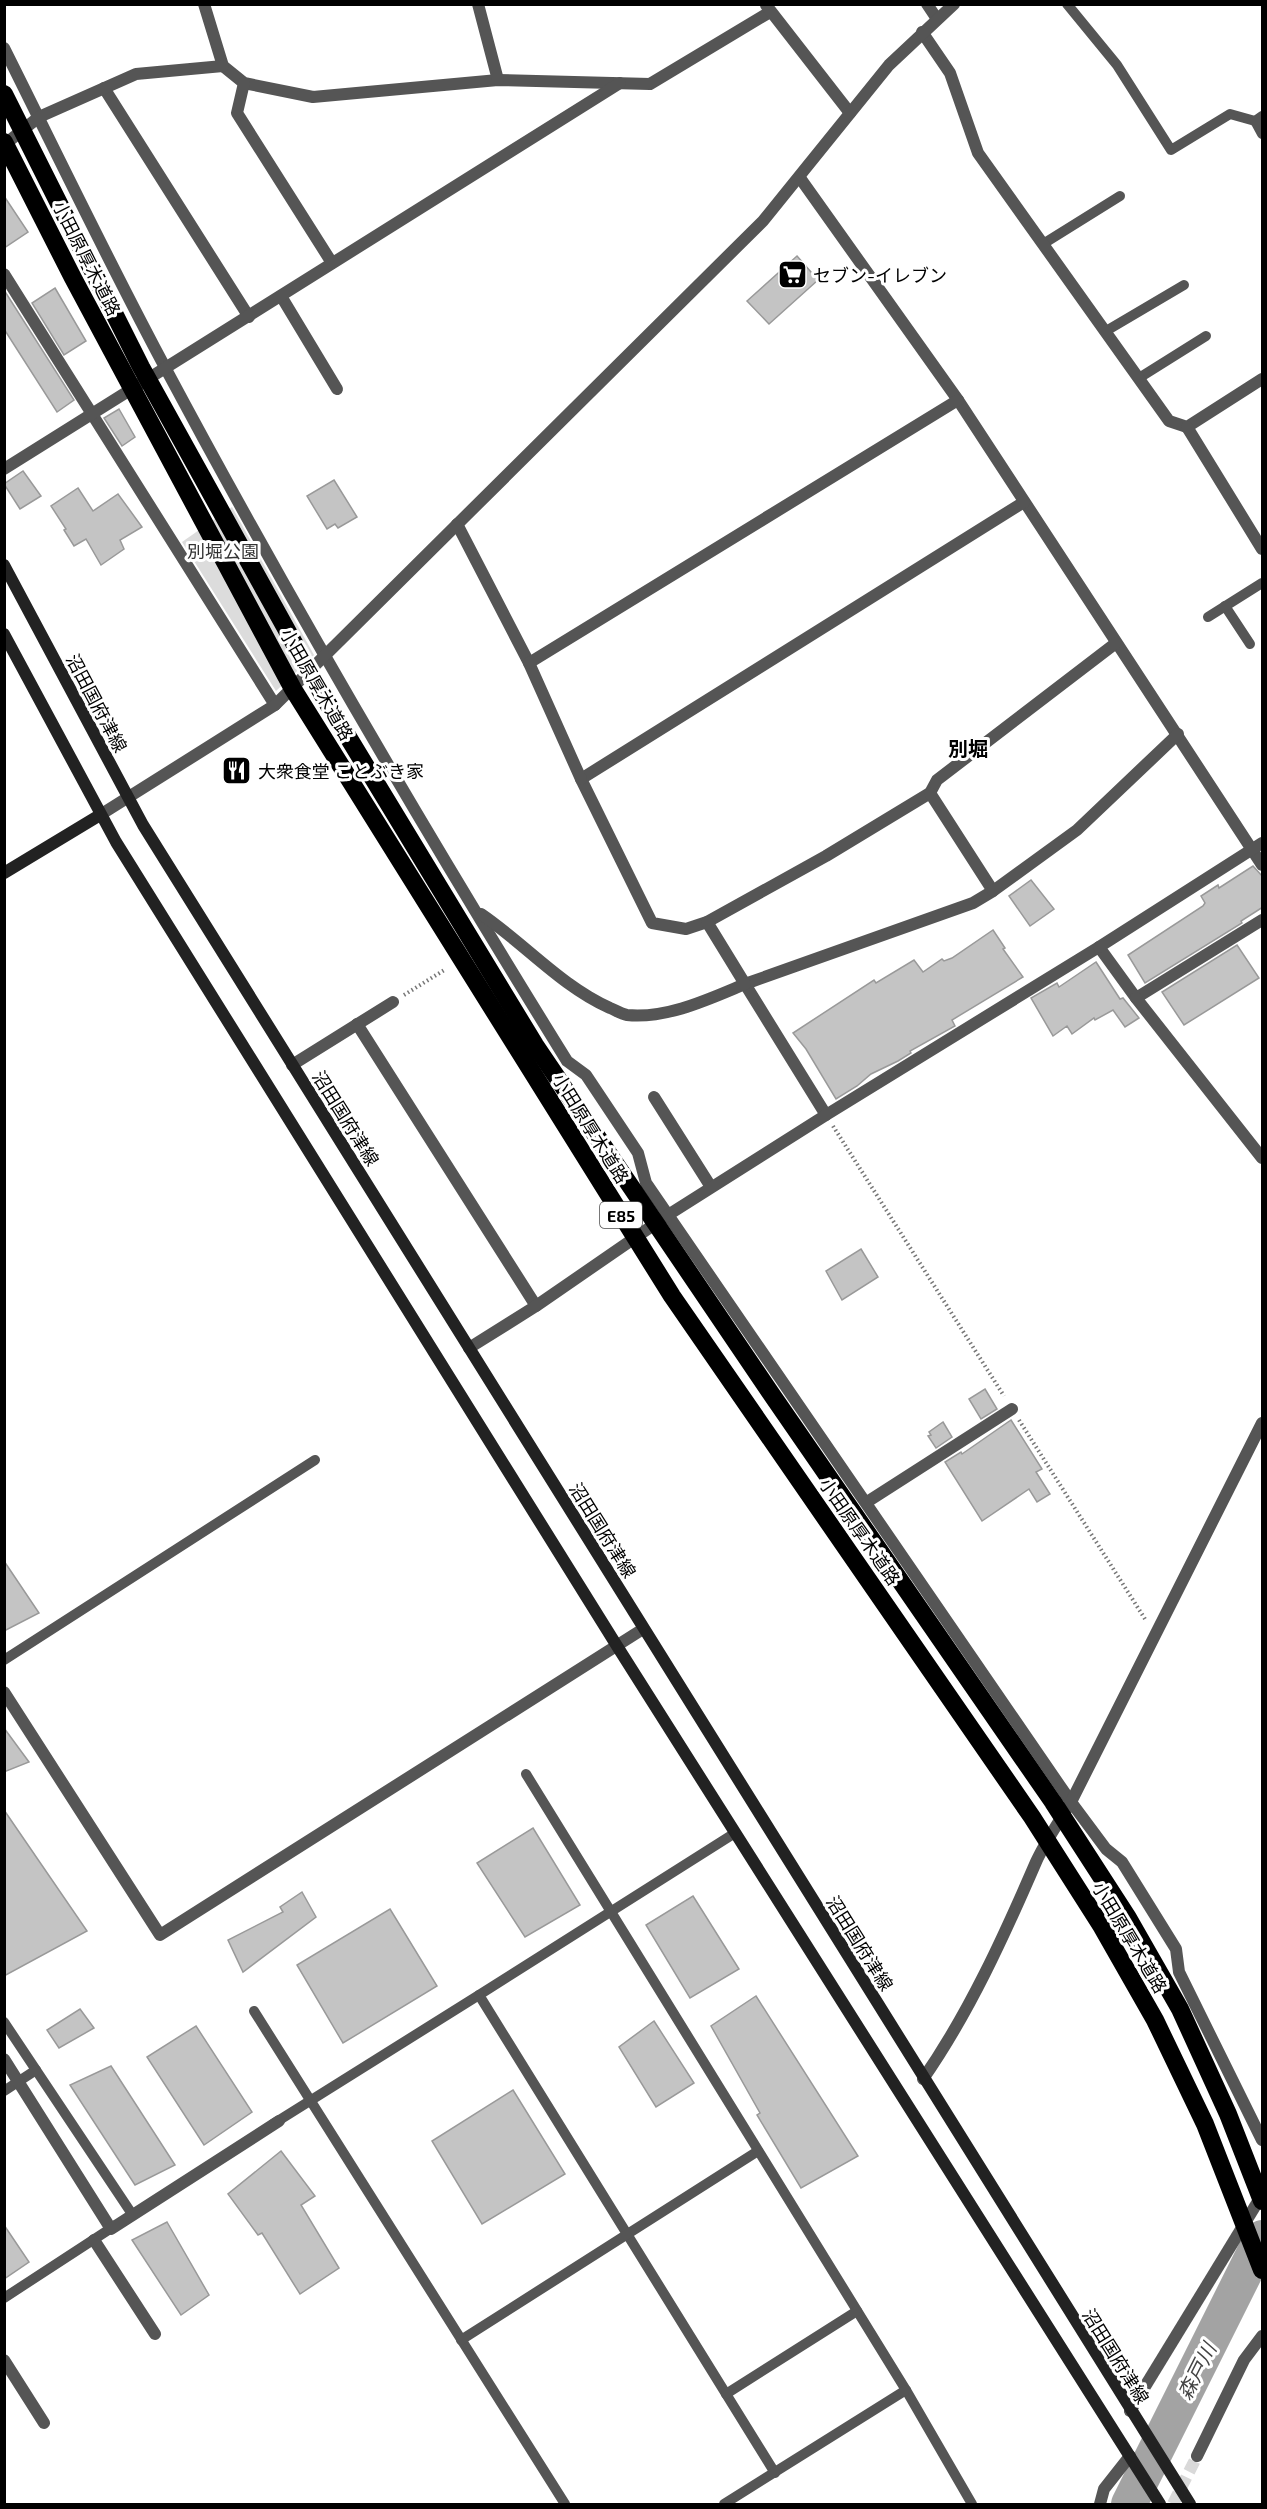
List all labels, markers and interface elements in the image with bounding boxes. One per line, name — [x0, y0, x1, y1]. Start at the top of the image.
street label: 小田原厚木道路 — [49, 197, 125, 319]
supermarket icon: セブン-イレブン — [776, 259, 808, 291]
place label: セブン-イレブン — [813, 264, 947, 286]
park label: 別堀公園 — [187, 540, 259, 562]
street label: 小田原厚木道路 — [276, 624, 358, 744]
street label: 沼田国府津線 — [62, 650, 132, 756]
district label: 別堀 — [948, 736, 988, 760]
restaurant icon: 大衆食堂 ことぶき家 — [221, 755, 253, 787]
place label: 大衆食堂 ことぶき家 — [258, 760, 424, 782]
street label: 沼田国府津線 — [308, 1066, 384, 1170]
street label: 小田原厚木道路 — [548, 1069, 634, 1187]
road number: E85 — [600, 1202, 642, 1228]
street label: 小田原厚木道路 — [815, 1473, 905, 1589]
street label: 沼田国府津線 — [565, 1478, 641, 1582]
street label: 小田原厚木道路 — [1088, 1877, 1172, 1997]
street label: 沼田国府津線 — [822, 1891, 898, 1995]
street label: 沼田国府津線 — [1078, 2304, 1154, 2408]
water label: 森戸川 — [1172, 2337, 1221, 2403]

